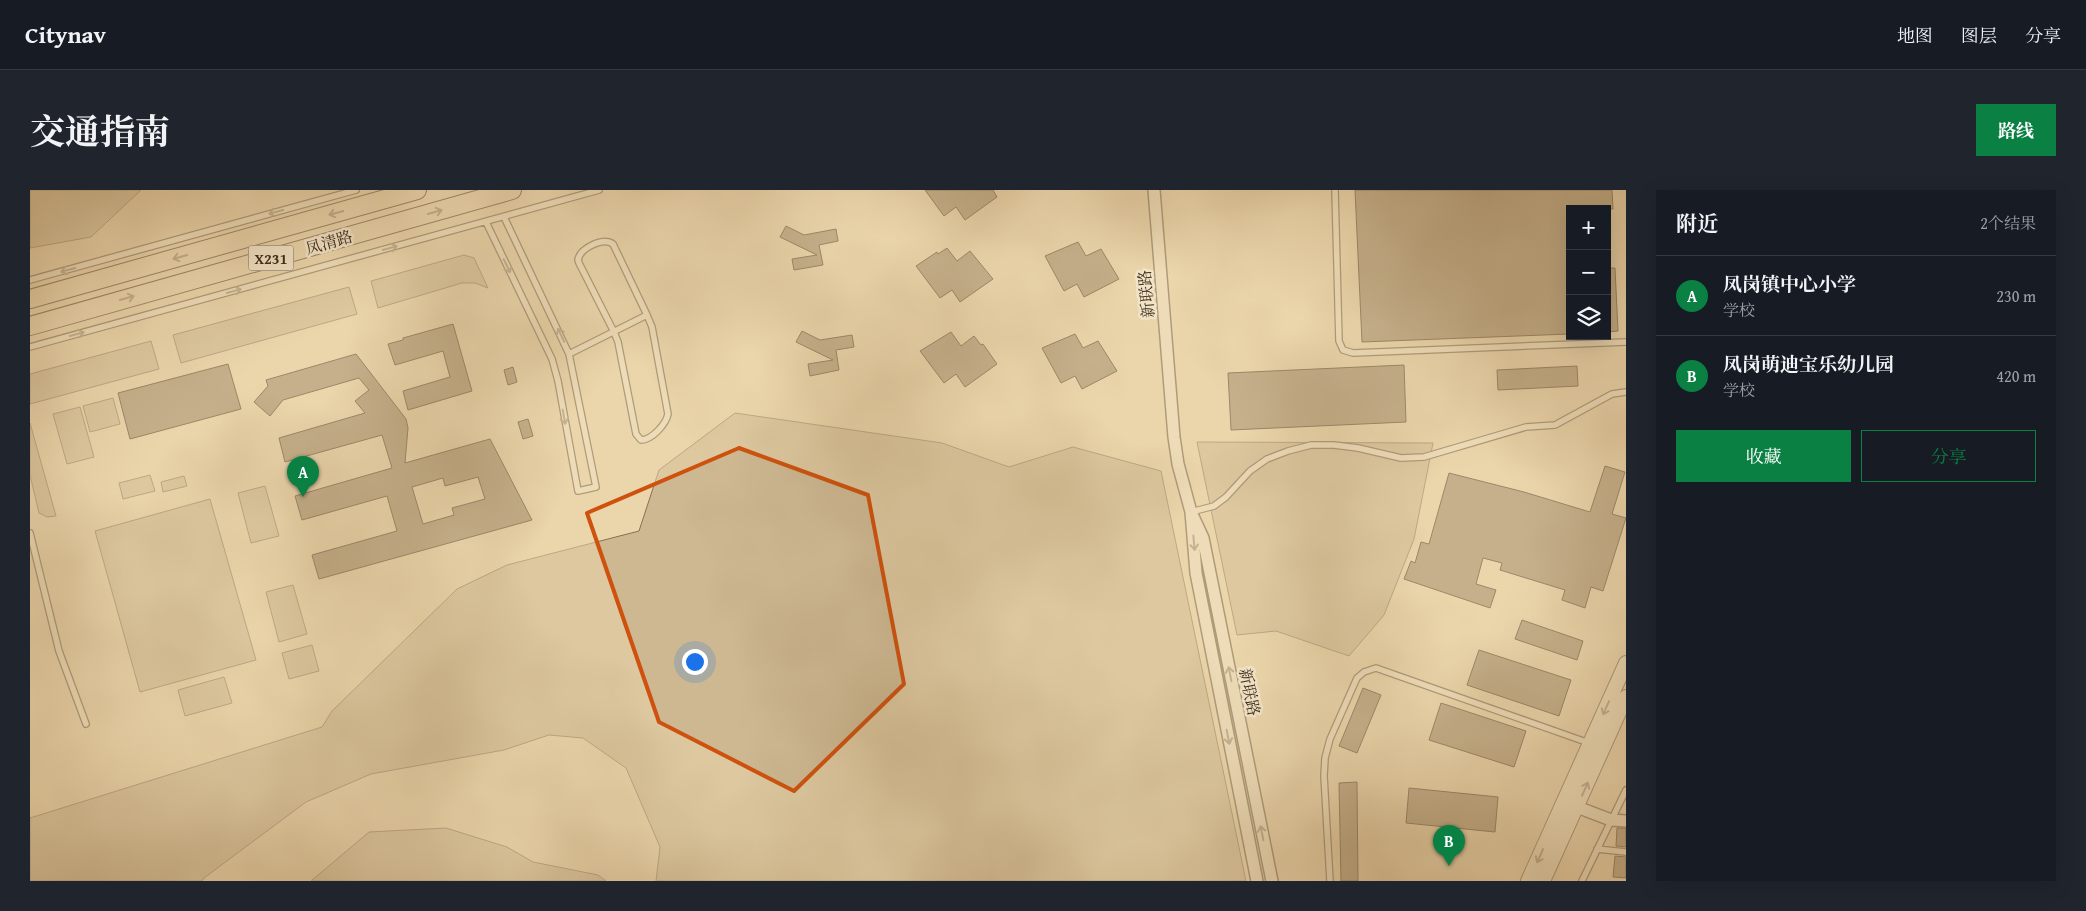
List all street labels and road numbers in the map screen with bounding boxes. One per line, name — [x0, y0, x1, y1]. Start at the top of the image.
street label: 凤清路 — [303, 224, 355, 260]
road number: X231 — [248, 246, 294, 270]
street label: 新联路 — [1132, 269, 1160, 319]
street label: 新联路 — [1234, 666, 1266, 718]

